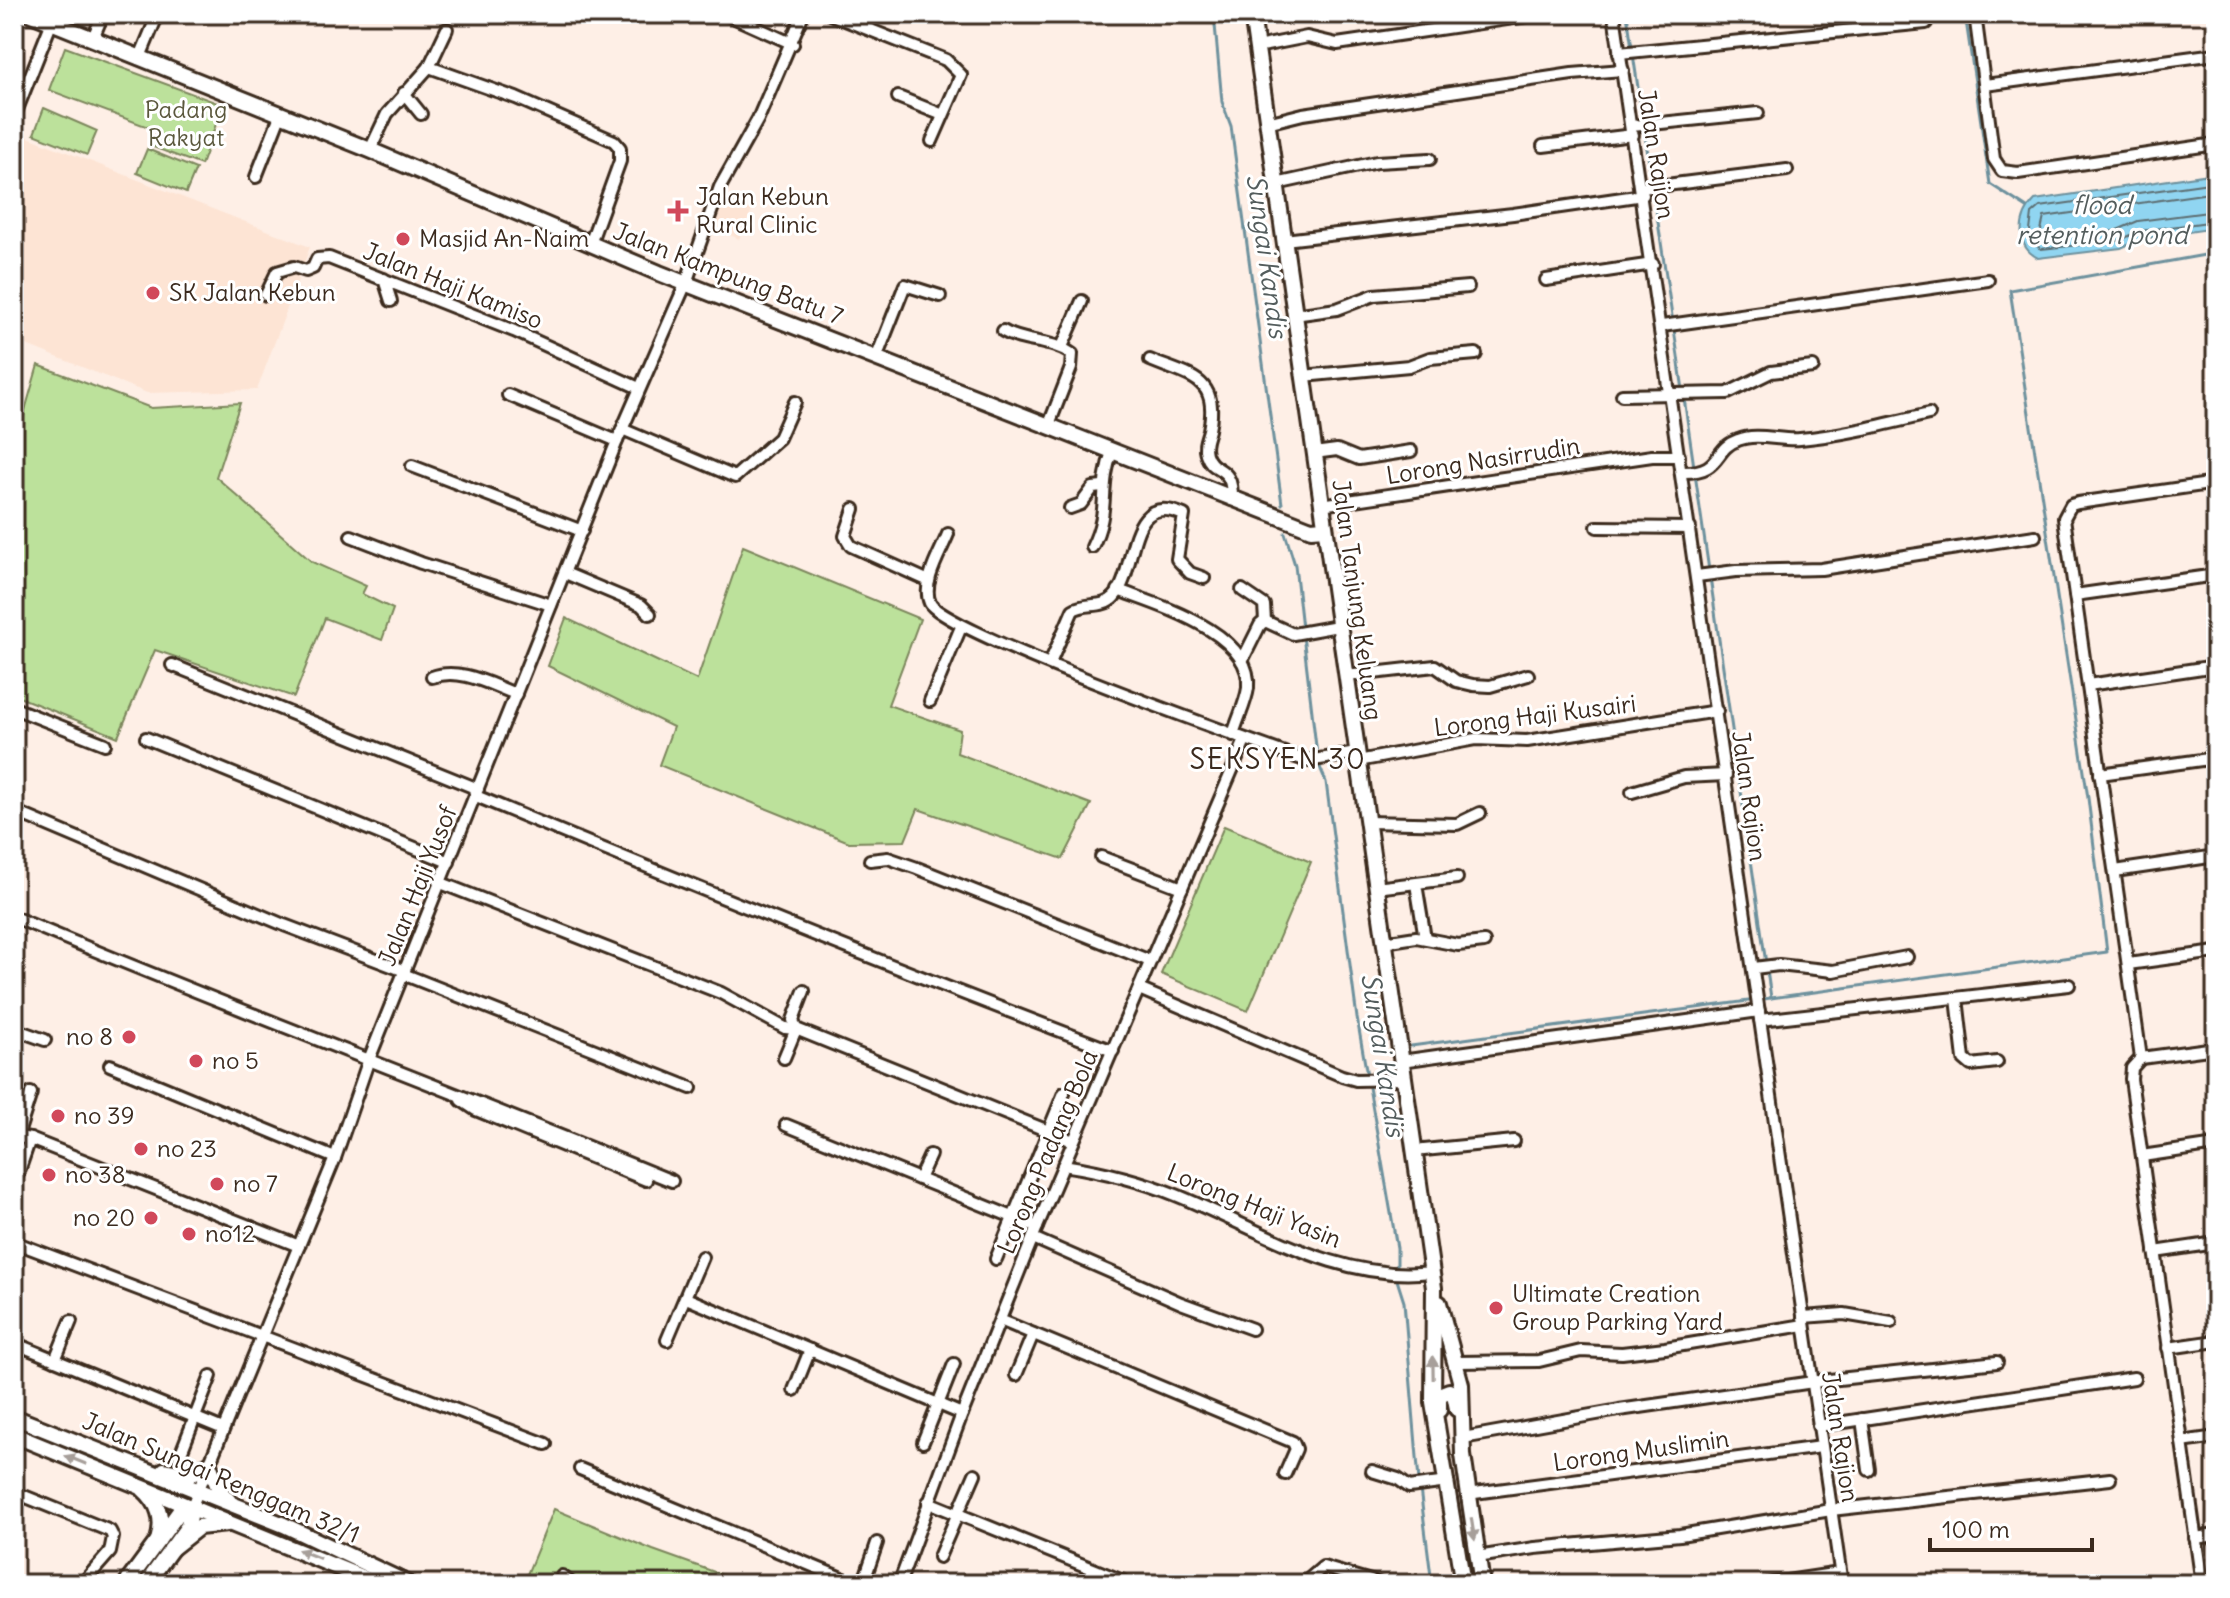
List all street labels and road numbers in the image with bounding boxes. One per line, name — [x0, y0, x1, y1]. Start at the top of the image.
street label: Jalan Rajion — [1632, 87, 1682, 221]
street label: Jalan Kampung Batu 7 — [609, 215, 848, 331]
street label: Jalan Haji Kamiso — [359, 235, 548, 335]
street label: Lorong Nasirrudin — [1384, 430, 1582, 490]
street label: Jalan Tanjung Keluang — [1326, 477, 1390, 722]
street label: Lorong Haji Kusairi — [1432, 688, 1638, 742]
street label: Jalan Rajion — [1726, 729, 1774, 863]
street label: Jalan Haji Yusof — [371, 800, 463, 970]
street label: Lorong Padang Bola — [991, 1045, 1104, 1258]
street label: Lorong Haji Yasin — [1163, 1156, 1346, 1254]
street label: Jalan Rajion — [1816, 1370, 1866, 1504]
street label: Jalan Sungai Renggam 32/1 — [78, 1405, 364, 1549]
street label: Lorong Muslimin — [1551, 1423, 1731, 1477]

